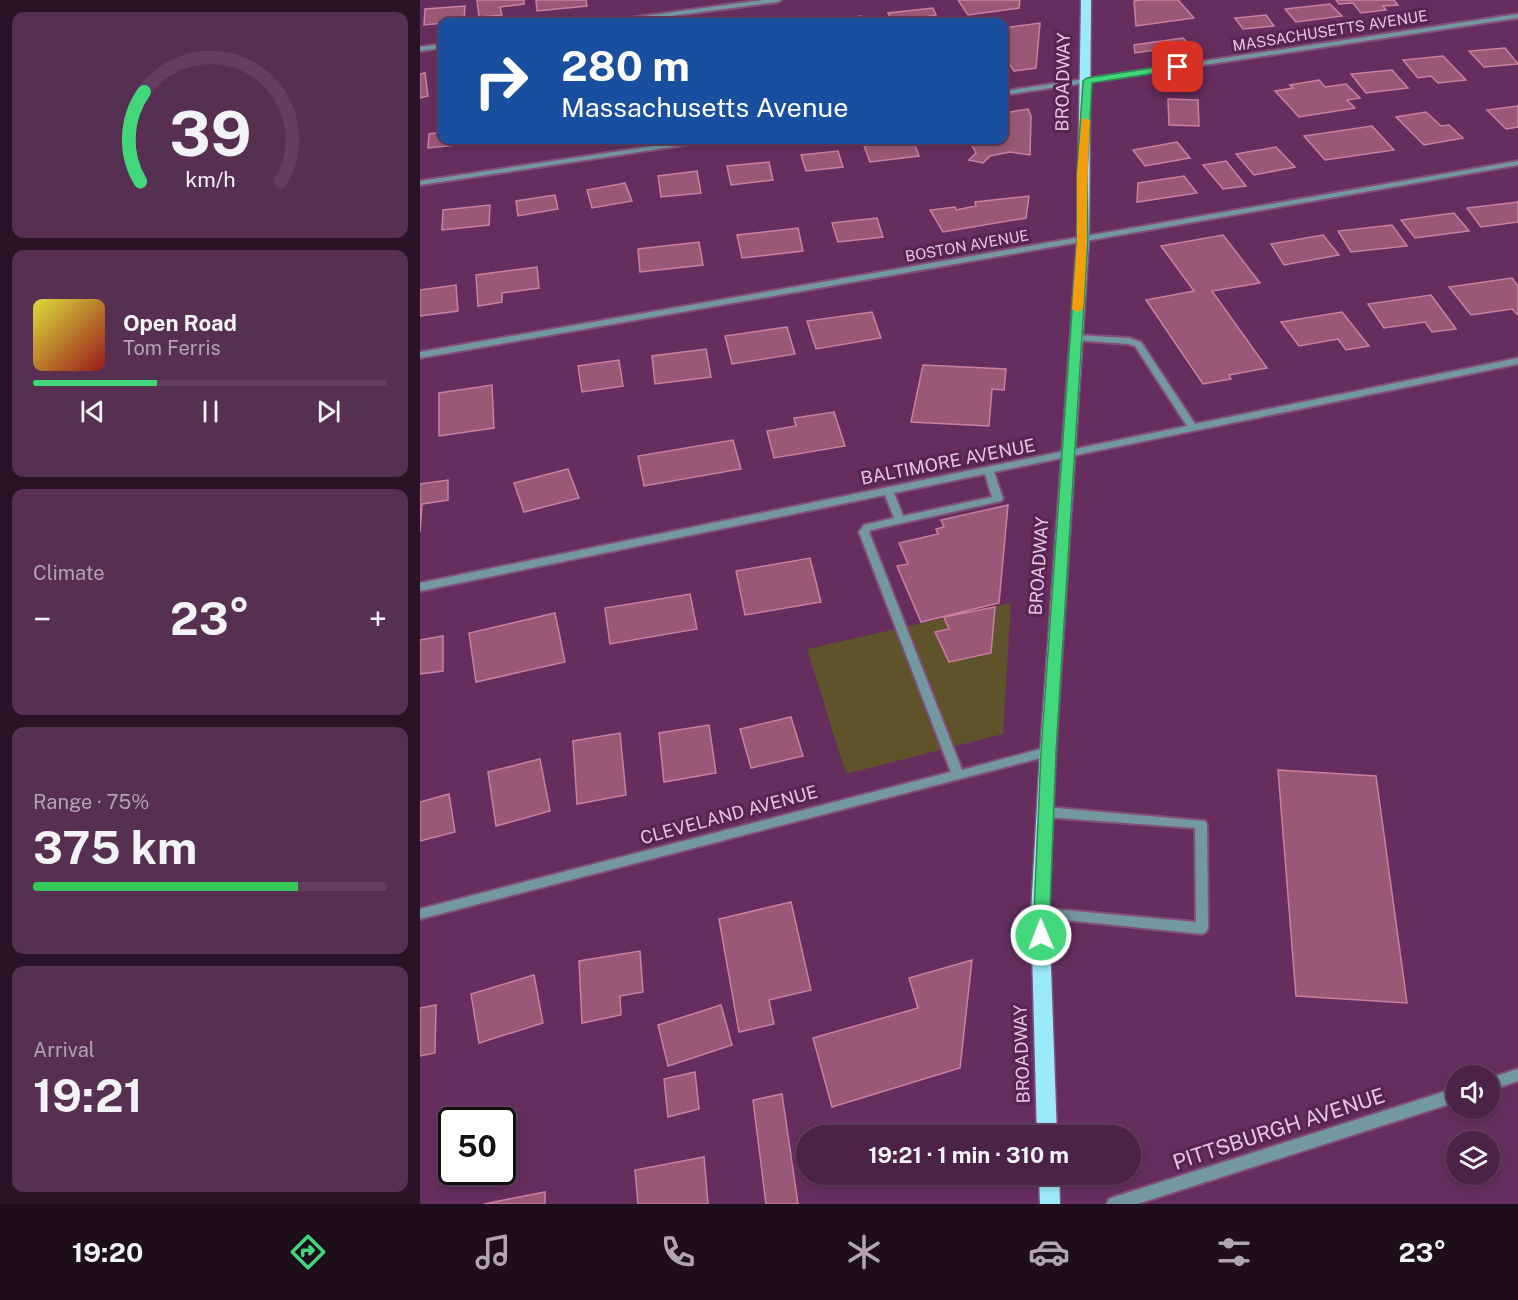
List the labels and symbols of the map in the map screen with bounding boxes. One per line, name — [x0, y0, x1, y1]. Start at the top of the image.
street label: MASSACHUSETTS AVENUE — [1231, 7, 1429, 54]
street label: BROADWAY — [1051, 32, 1074, 132]
pin — [1152, 41, 1203, 92]
street label: BOSTON AVENUE — [904, 226, 1030, 265]
street label: BALTIMORE AVENUE — [859, 434, 1037, 489]
street label: BROADWAY — [1025, 516, 1052, 616]
street label: CLEVELAND AVENUE — [638, 781, 820, 848]
position arrow — [1009, 903, 1073, 967]
street label: BROADWAY — [1009, 1004, 1034, 1104]
street label: PITTSBURGH AVENUE — [1170, 1082, 1388, 1175]
speed limit sign: 50 — [438, 1107, 516, 1185]

